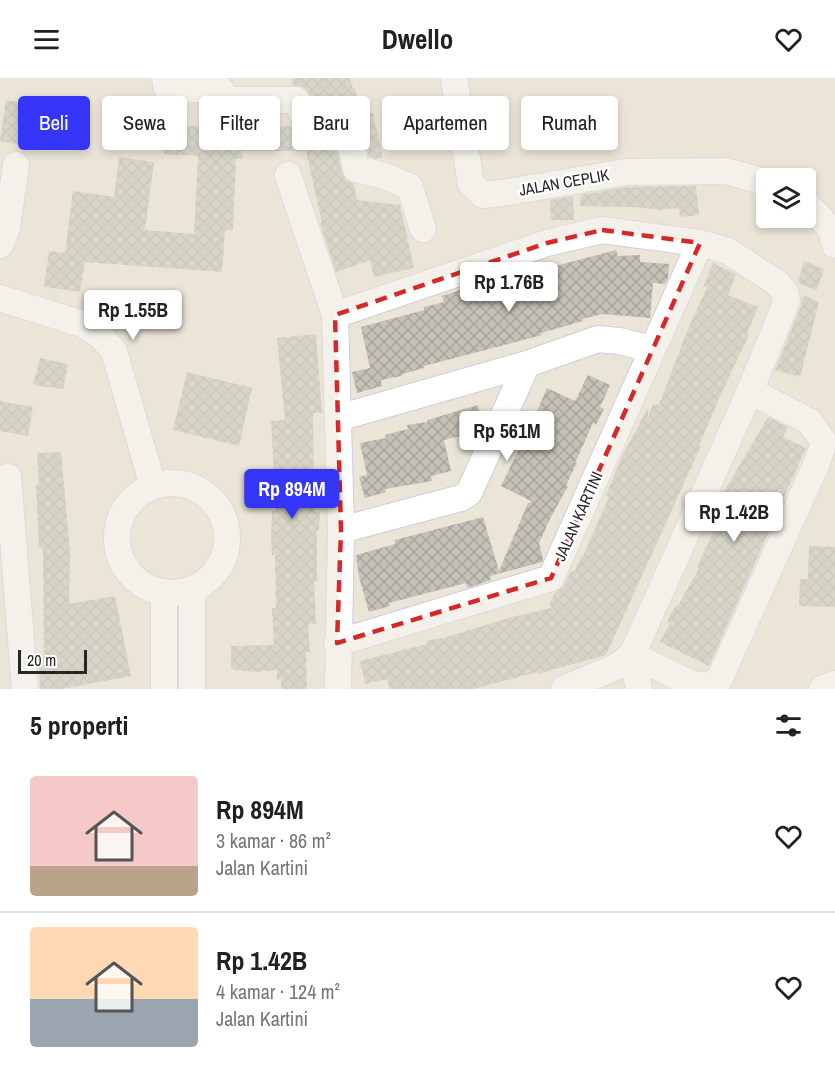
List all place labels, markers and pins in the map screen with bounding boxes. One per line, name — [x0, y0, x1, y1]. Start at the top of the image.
pin: Rp 1.76B — [447, 262, 571, 313]
pin: Rp 1.55B — [71, 290, 195, 341]
pin: Rp 561M — [452, 411, 562, 462]
pin: Rp 894M — [237, 469, 347, 520]
pin: Rp 1.42B — [672, 492, 796, 543]

